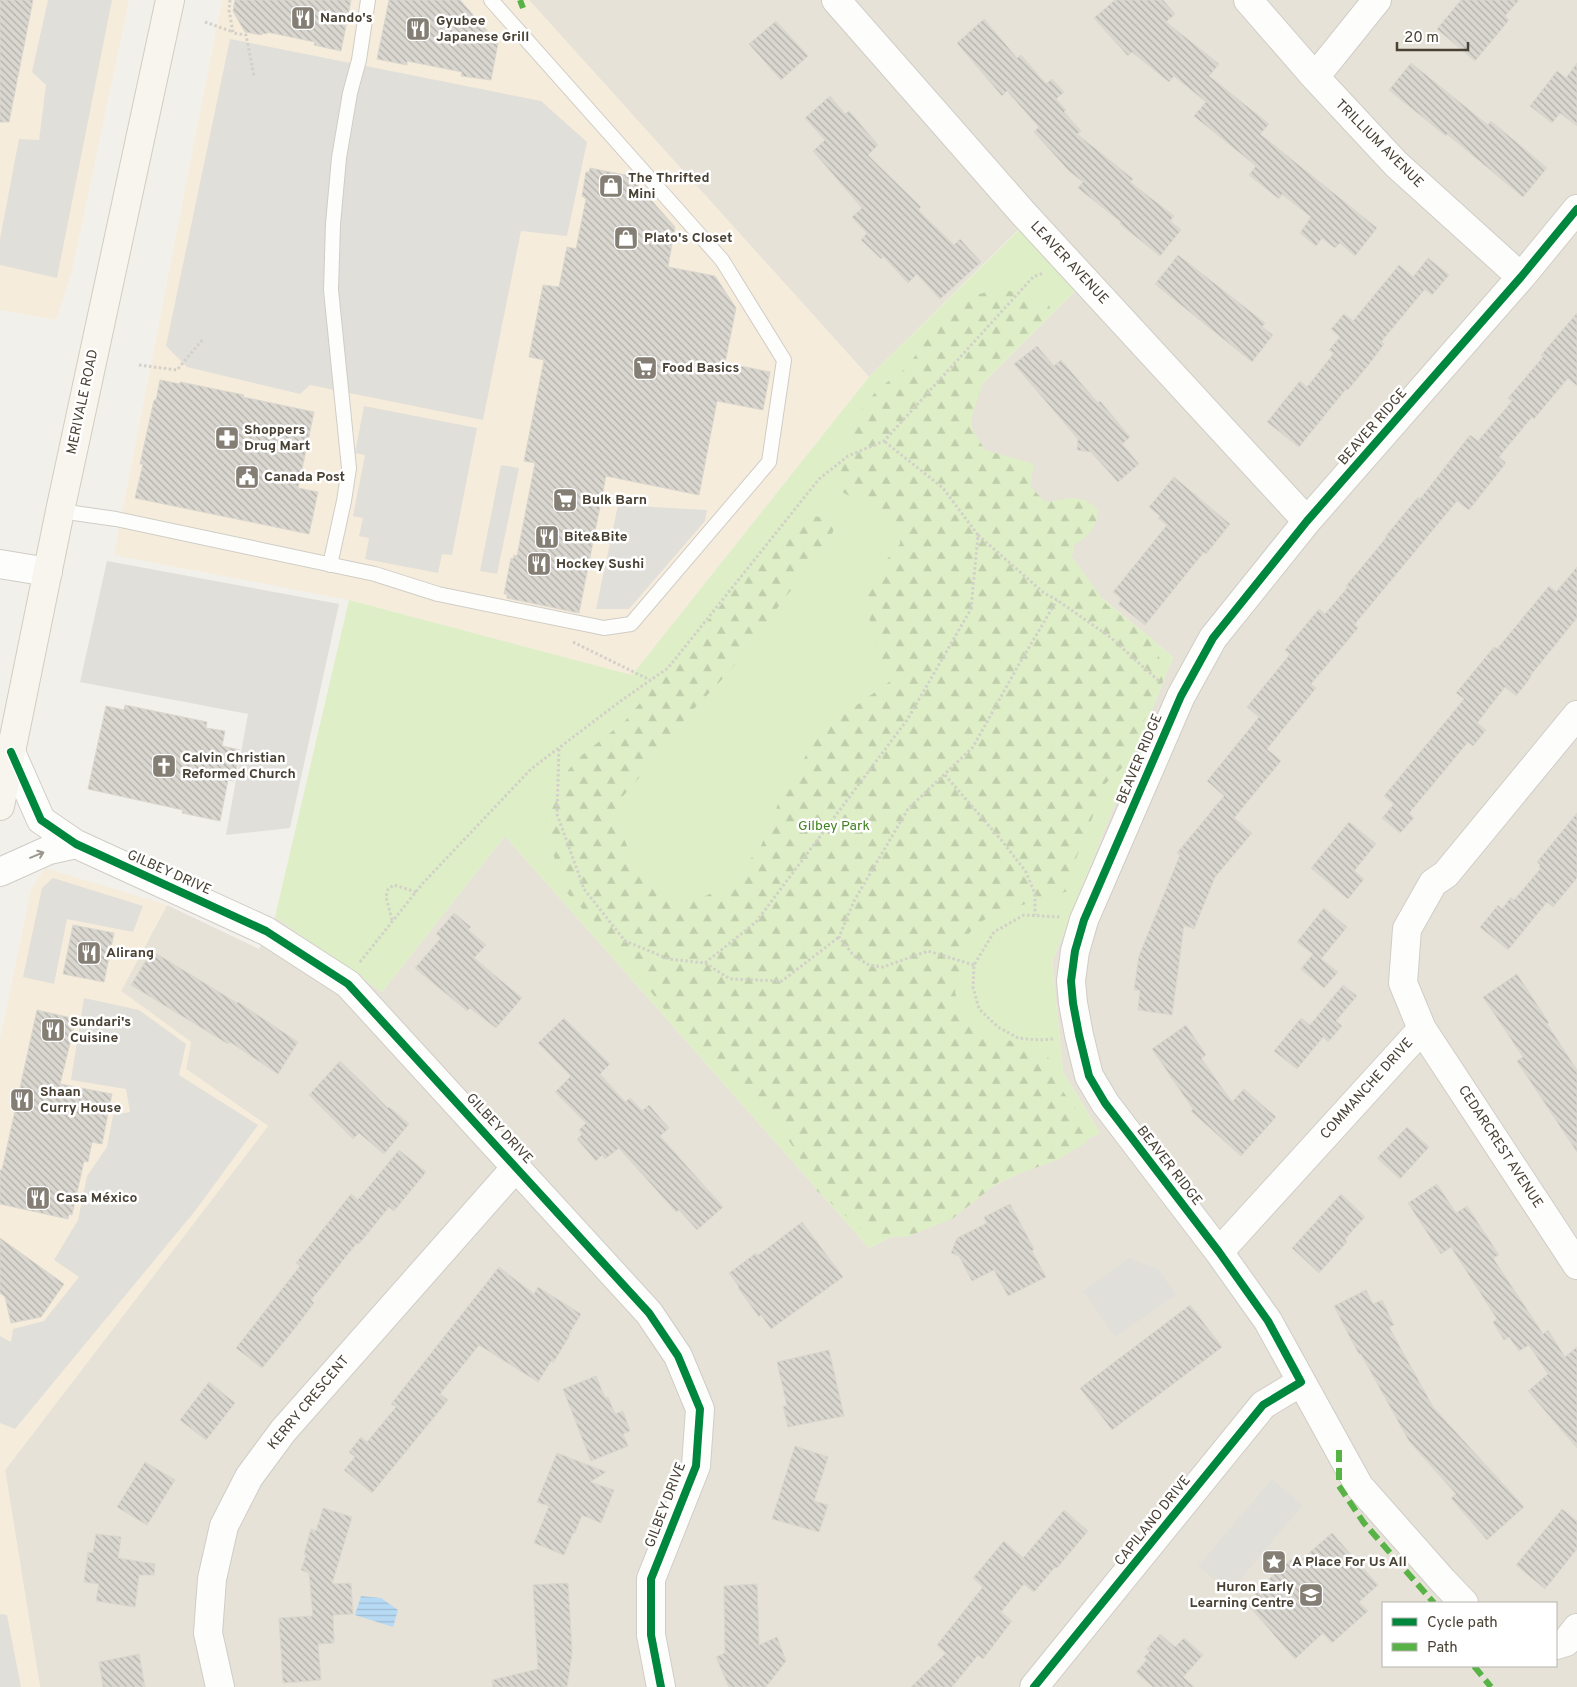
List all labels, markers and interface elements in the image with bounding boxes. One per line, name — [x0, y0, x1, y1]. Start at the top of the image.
restaurant icon: Nando's — [290, 5, 316, 31]
place label: Nando's — [320, 10, 373, 27]
place label: Gyubee Japanese Grill — [436, 13, 529, 46]
restaurant icon: Gyubee Japanese Grill — [405, 16, 431, 42]
scale bar — [1397, 20, 1468, 52]
text: 20 m — [1404, 29, 1439, 48]
street label: TRILLIUM AVENUE — [1331, 96, 1427, 192]
place label: The Thrifted Mini — [628, 170, 710, 203]
shop icon: The Thrifted Mini — [598, 173, 624, 199]
street label: LEAVER AVENUE — [1026, 218, 1112, 308]
shop icon: Plato's Closet — [613, 225, 639, 251]
place label: Plato's Closet — [644, 230, 733, 247]
street label: MERIVALE ROAD — [64, 348, 102, 456]
supermarket icon: Food Basics — [632, 355, 658, 381]
place label: Food Basics — [662, 360, 739, 377]
street label: BEAVER RIDGE — [1335, 385, 1411, 469]
place label: Shoppers Drug Mart — [244, 422, 310, 455]
pharmacy icon: Shoppers Drug Mart — [214, 425, 240, 451]
public building icon: Canada Post — [234, 464, 260, 490]
place label: Canada Post — [264, 469, 345, 486]
supermarket icon: Bulk Barn — [552, 487, 578, 513]
place label: Bulk Barn — [582, 492, 647, 509]
restaurant icon: Bite&Bite — [534, 524, 560, 550]
place label: Bite&Bite — [564, 529, 628, 546]
restaurant icon: Hockey Sushi — [526, 551, 552, 577]
place label: Hockey Sushi — [556, 556, 644, 573]
street label: BEAVER RIDGE — [1113, 711, 1167, 807]
place label: Calvin Christian Reformed Church — [182, 750, 296, 783]
church icon: Calvin Christian Reformed Church — [151, 753, 177, 779]
park label: Gilbey Park — [798, 818, 870, 835]
street label: GILBEY DRIVE — [124, 847, 214, 899]
one-way arrow — [29, 849, 44, 859]
restaurant icon: Alirang — [76, 940, 102, 966]
place label: Alirang — [106, 945, 154, 962]
place label: Sundari's Cuisine — [70, 1014, 131, 1047]
restaurant icon: Sundari's Cuisine — [40, 1017, 66, 1043]
street label: COMMANCHE DRIVE — [1317, 1035, 1417, 1143]
street label: CEDARCREST AVENUE — [1454, 1082, 1546, 1212]
place label: Shaan Curry House — [40, 1084, 121, 1117]
restaurant icon: Shaan Curry House — [9, 1087, 35, 1113]
street label: GILBEY DRIVE — [462, 1090, 536, 1168]
street label: BEAVER RIDGE — [1133, 1123, 1205, 1209]
restaurant icon: Casa México — [25, 1185, 51, 1211]
place label: Casa México — [56, 1190, 138, 1207]
street label: KERRY CRESCENT — [265, 1352, 353, 1454]
street label: GILBEY DRIVE — [642, 1460, 690, 1550]
street label: CAPILANO DRIVE — [1111, 1472, 1195, 1570]
place icon: A Place For Us All — [1261, 1549, 1287, 1575]
place label: A Place For Us All — [1292, 1554, 1407, 1571]
place label: Huron Early Learning Centre — [1190, 1579, 1294, 1612]
school or university icon: Huron Early Learning Centre — [1298, 1582, 1324, 1608]
legend — [1382, 1602, 1557, 1667]
text: Cycle path — [1427, 1614, 1498, 1633]
text: Path — [1427, 1639, 1458, 1658]

